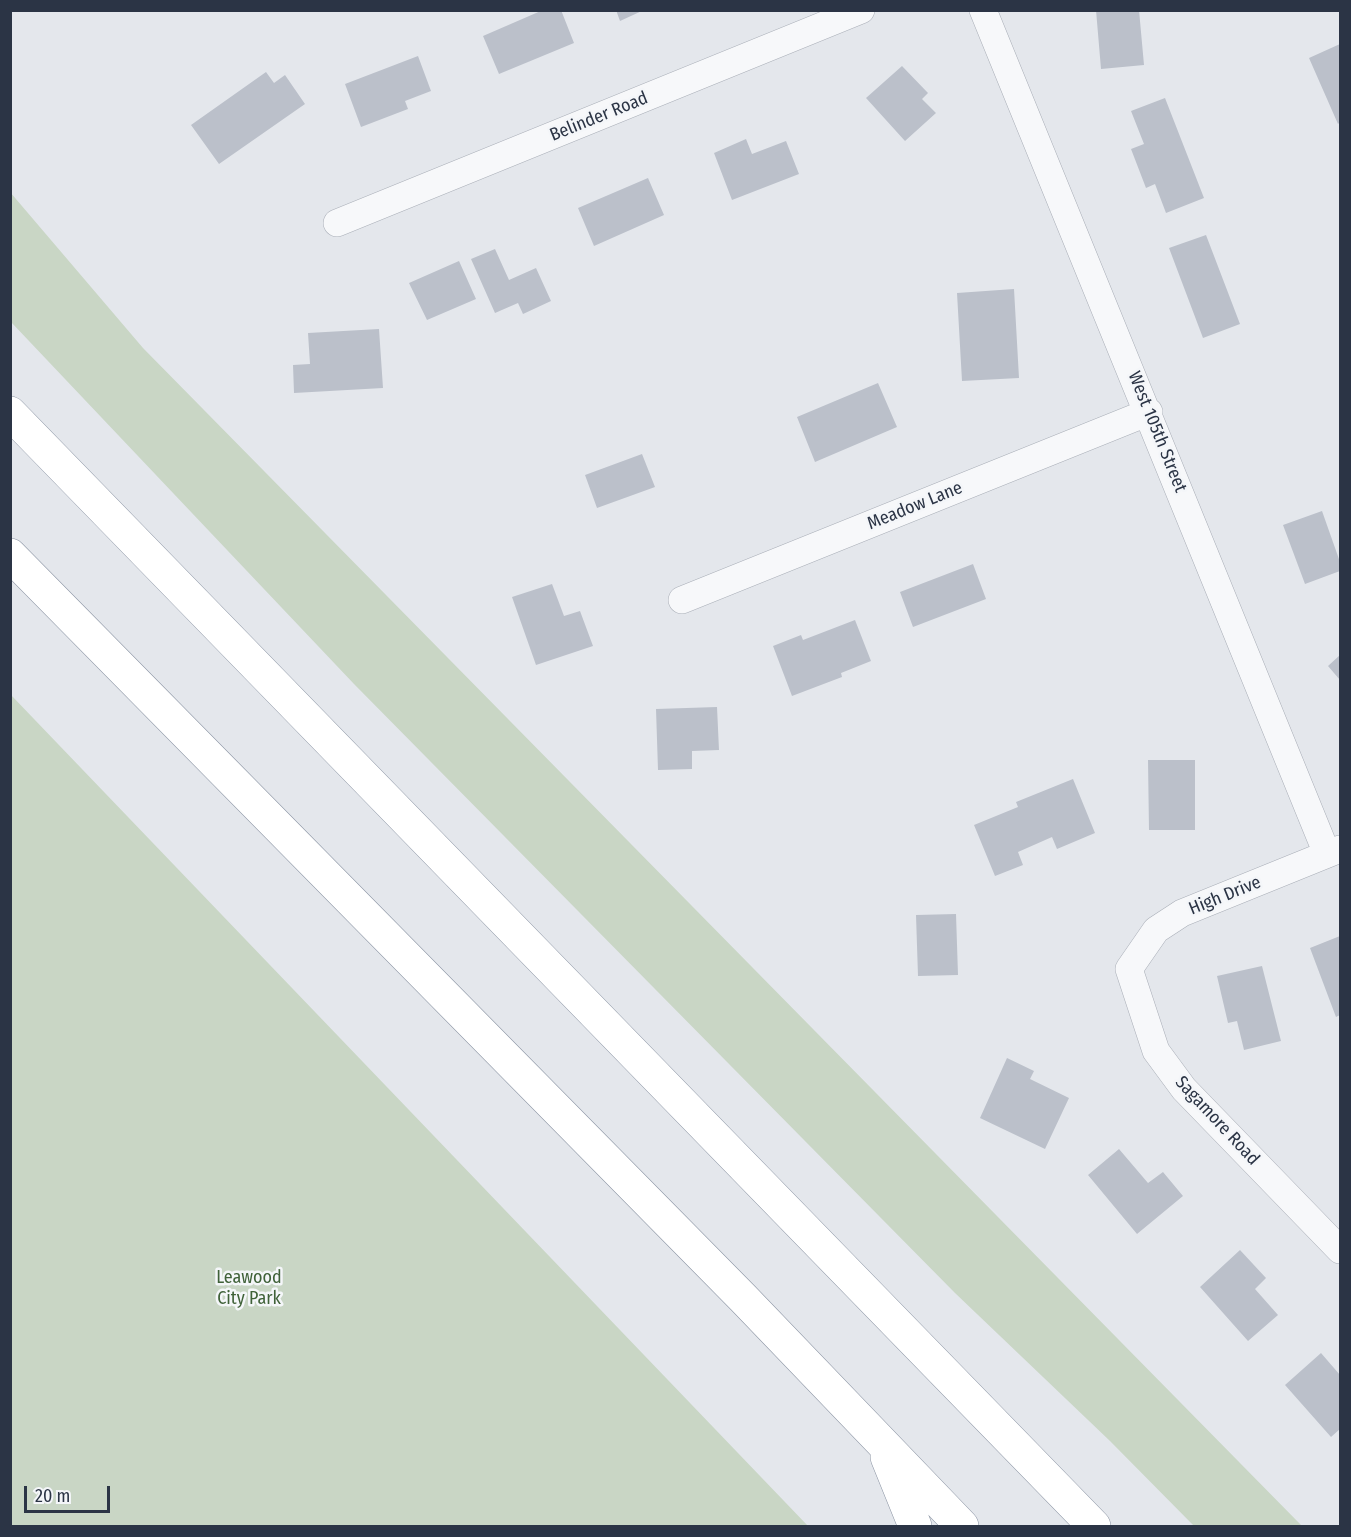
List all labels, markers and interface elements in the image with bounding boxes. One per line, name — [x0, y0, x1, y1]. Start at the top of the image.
street label: Belinder Road — [547, 88, 651, 146]
street label: West 105th Street — [1123, 368, 1191, 496]
street label: Meadow Lane — [864, 477, 966, 535]
street label: High Drive — [1186, 872, 1264, 920]
street label: Sagamore Road — [1170, 1072, 1264, 1170]
park label: Leawood City Park — [216, 1267, 282, 1310]
scale bar — [27, 1474, 112, 1512]
text: 20 m — [35, 1485, 70, 1507]

